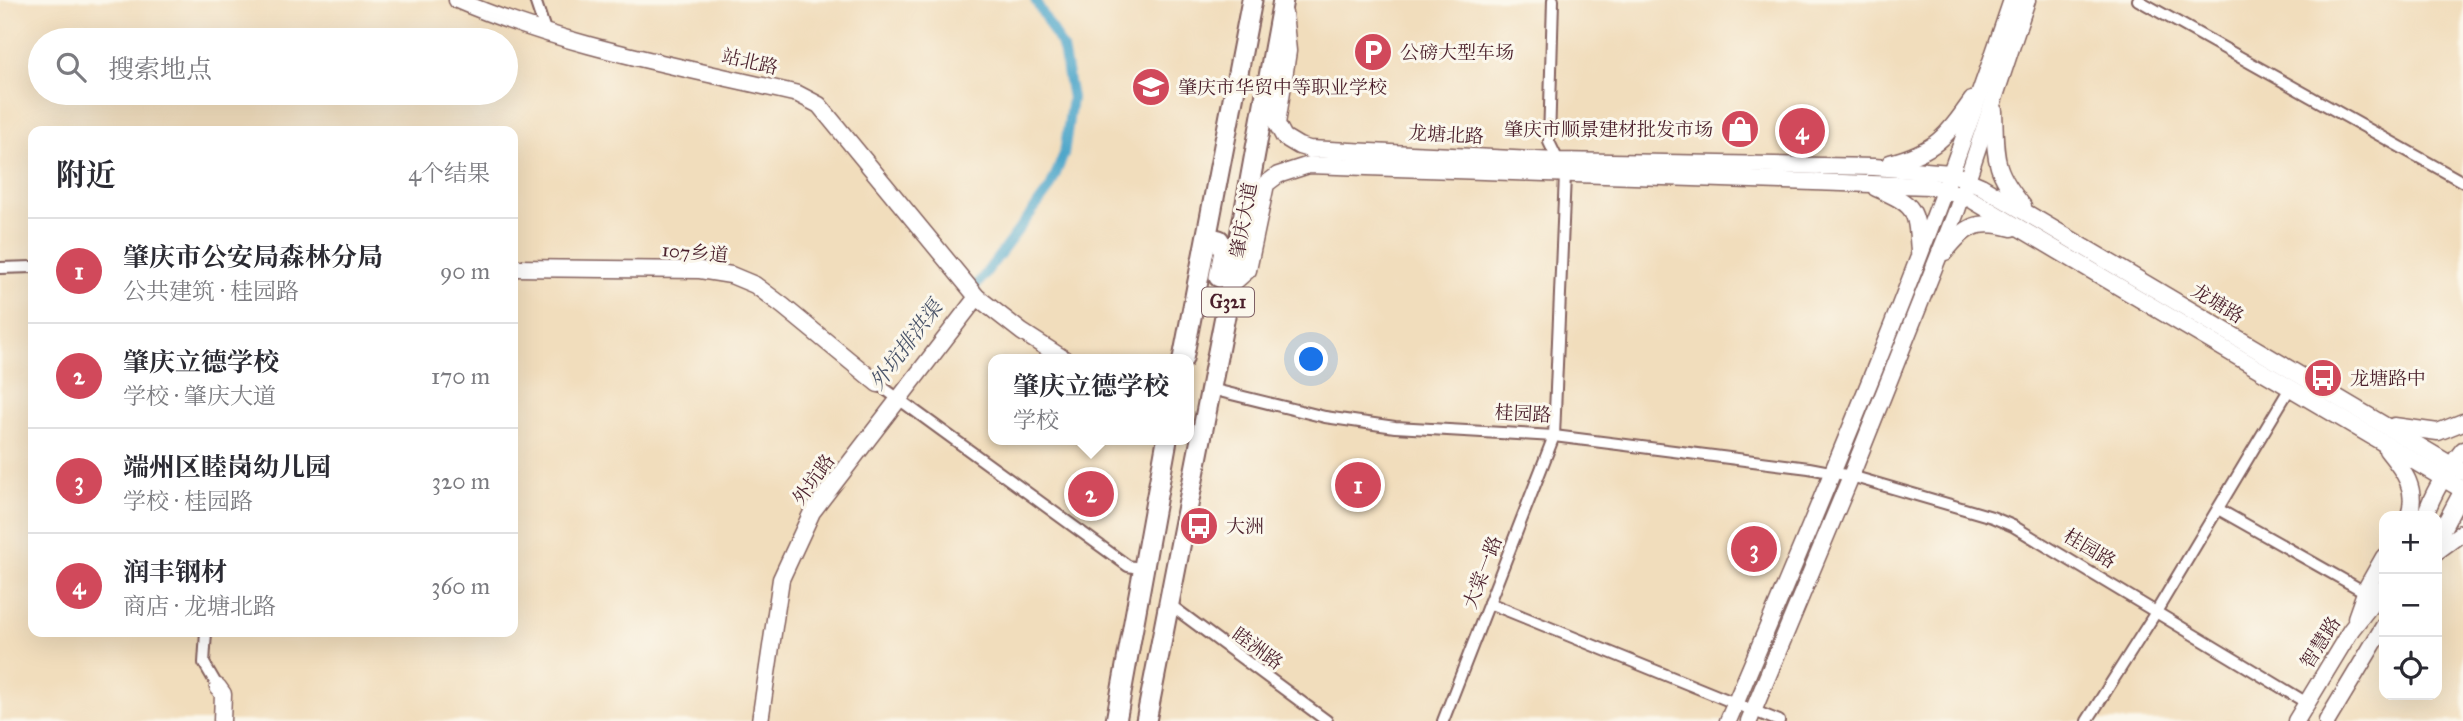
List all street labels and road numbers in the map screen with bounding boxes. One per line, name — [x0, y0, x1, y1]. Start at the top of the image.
street label: 站北路 — [720, 44, 780, 79]
street label: 龙塘北路 — [1407, 121, 1485, 148]
street label: 肇庆大道 — [1226, 181, 1261, 260]
street label: 107乡道 — [661, 238, 729, 267]
street label: 龙塘路 — [2187, 279, 2248, 328]
road number: G321 — [1202, 288, 1254, 316]
street label: 桂园路 — [1494, 401, 1552, 426]
street label: 外坑路 — [787, 449, 839, 509]
street label: 桂园路 — [2059, 524, 2120, 573]
street label: 大棠一路 — [1458, 533, 1507, 612]
street label: 智慧路 — [2296, 612, 2345, 673]
street label: 睦洲路 — [1228, 622, 1288, 674]

